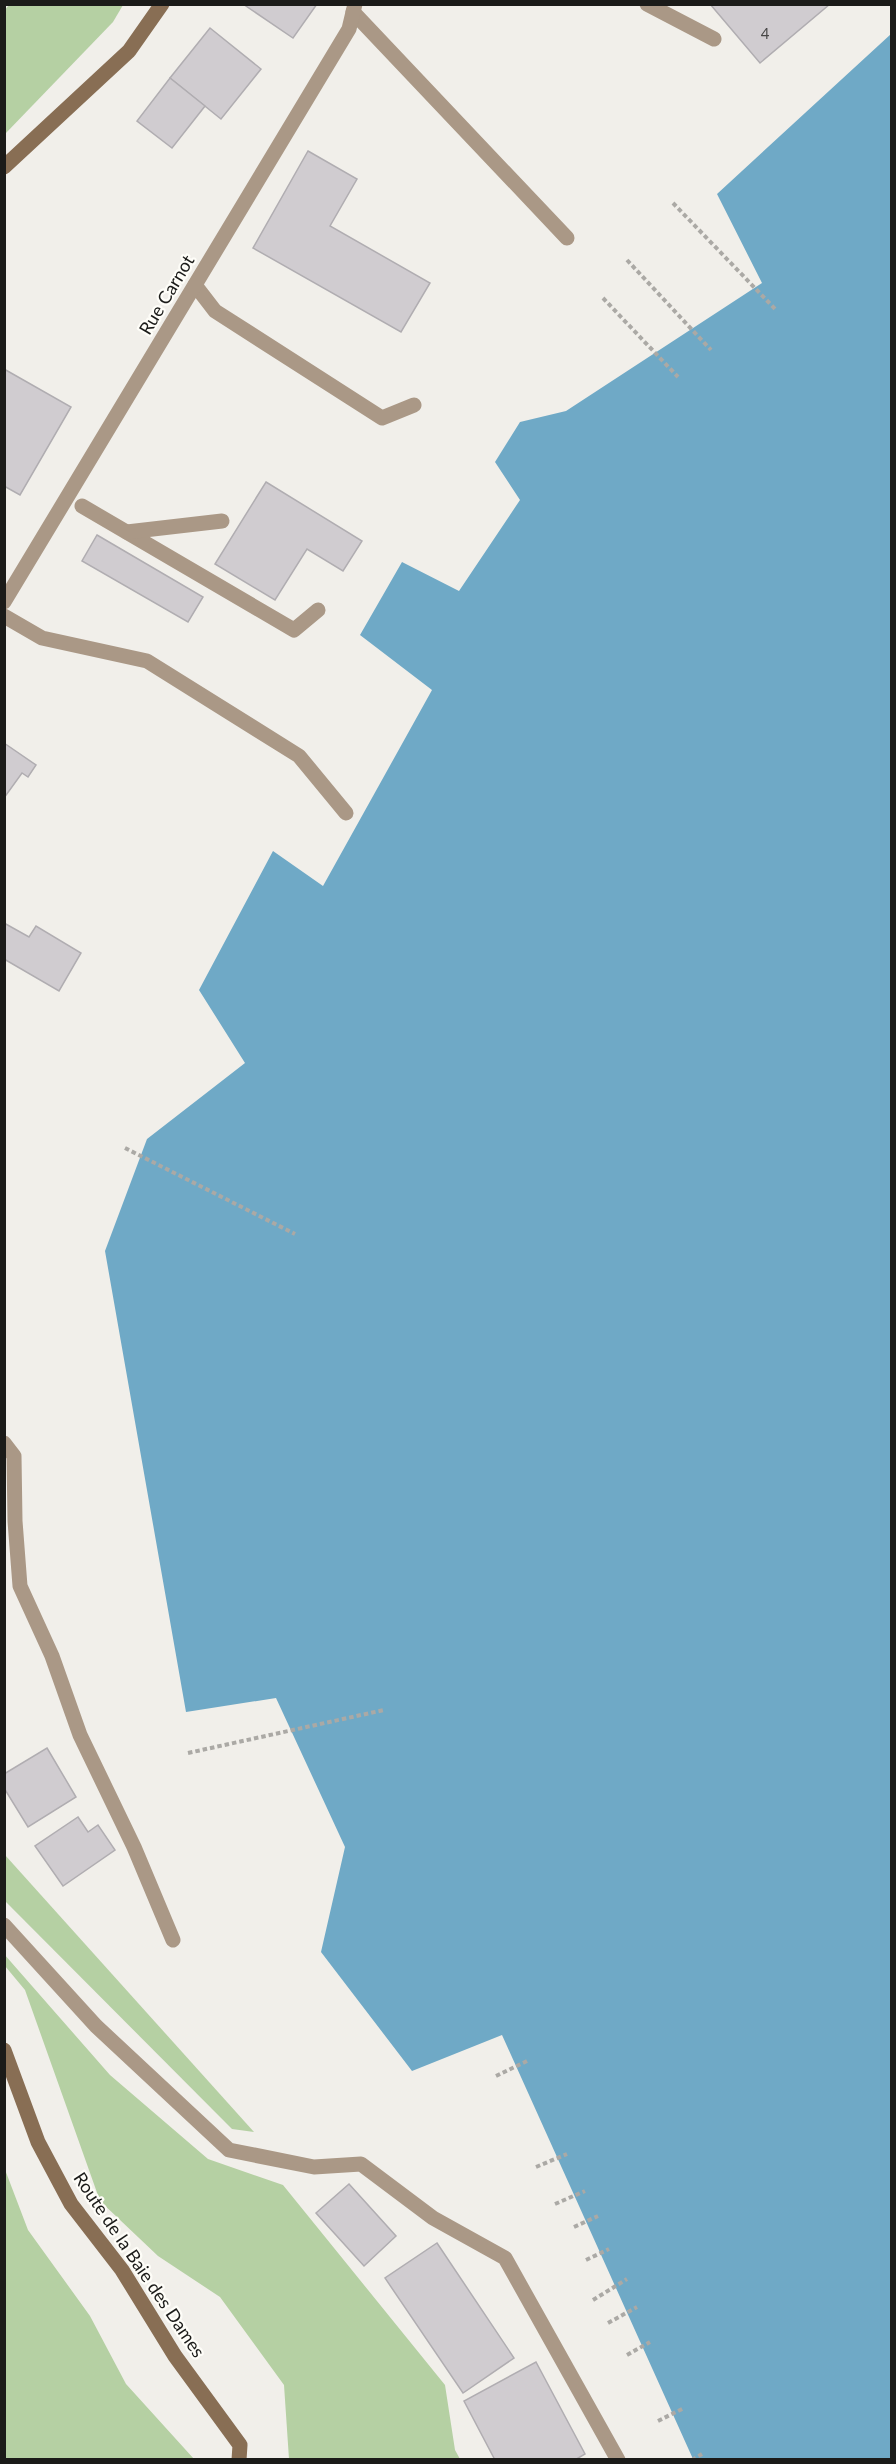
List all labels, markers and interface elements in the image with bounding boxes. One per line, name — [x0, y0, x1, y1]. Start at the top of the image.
house number: 4 — [761, 24, 770, 42]
street label: Rue Carnot — [134, 250, 199, 338]
street label: Route de la Baie des Dames — [70, 2168, 210, 2361]

